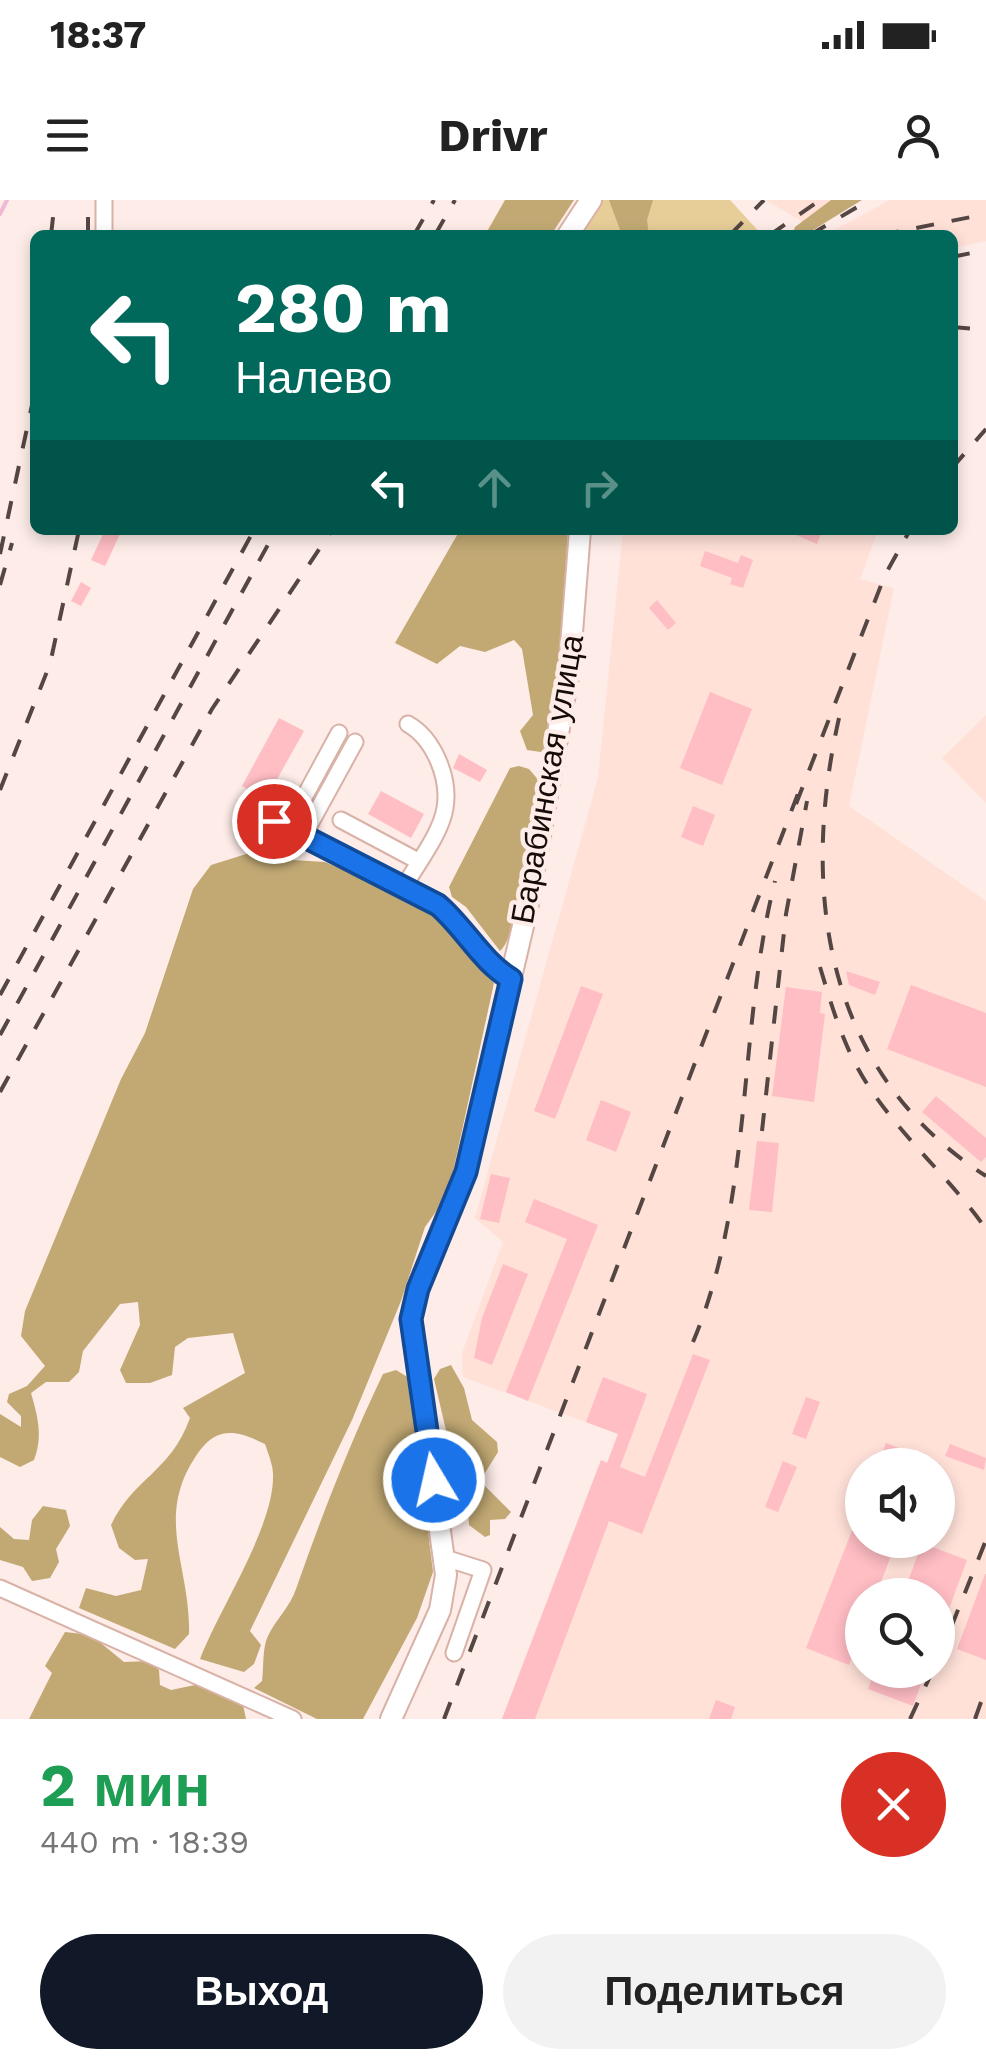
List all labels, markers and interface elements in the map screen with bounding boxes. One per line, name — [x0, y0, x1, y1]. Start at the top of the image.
text: 18:37 — [50, 13, 146, 57]
icon: menu — [40, 108, 95, 163]
icon: person — [891, 108, 946, 163]
text: Drivr — [438, 109, 548, 162]
text: 280 m — [235, 267, 452, 349]
icon: left — [70, 270, 200, 400]
text: Налево — [235, 351, 392, 404]
icon: left — [362, 460, 417, 515]
icon: ahead — [467, 460, 522, 515]
icon: right — [572, 460, 627, 515]
street label: Барабинская улица — [503, 631, 591, 927]
pin — [232, 779, 317, 864]
icon: arrive — [247, 794, 302, 849]
position arrow — [382, 1428, 486, 1532]
map controls — [845, 1448, 955, 1688]
button: sound — [845, 1448, 955, 1558]
button: search — [845, 1578, 955, 1688]
text: 2 мин — [40, 1750, 210, 1821]
button: close — [841, 1752, 946, 1857]
text: 440 m · 18:39 — [40, 1823, 249, 1861]
button: Выход — [40, 1934, 483, 2049]
button: Поделиться — [503, 1934, 946, 2049]

